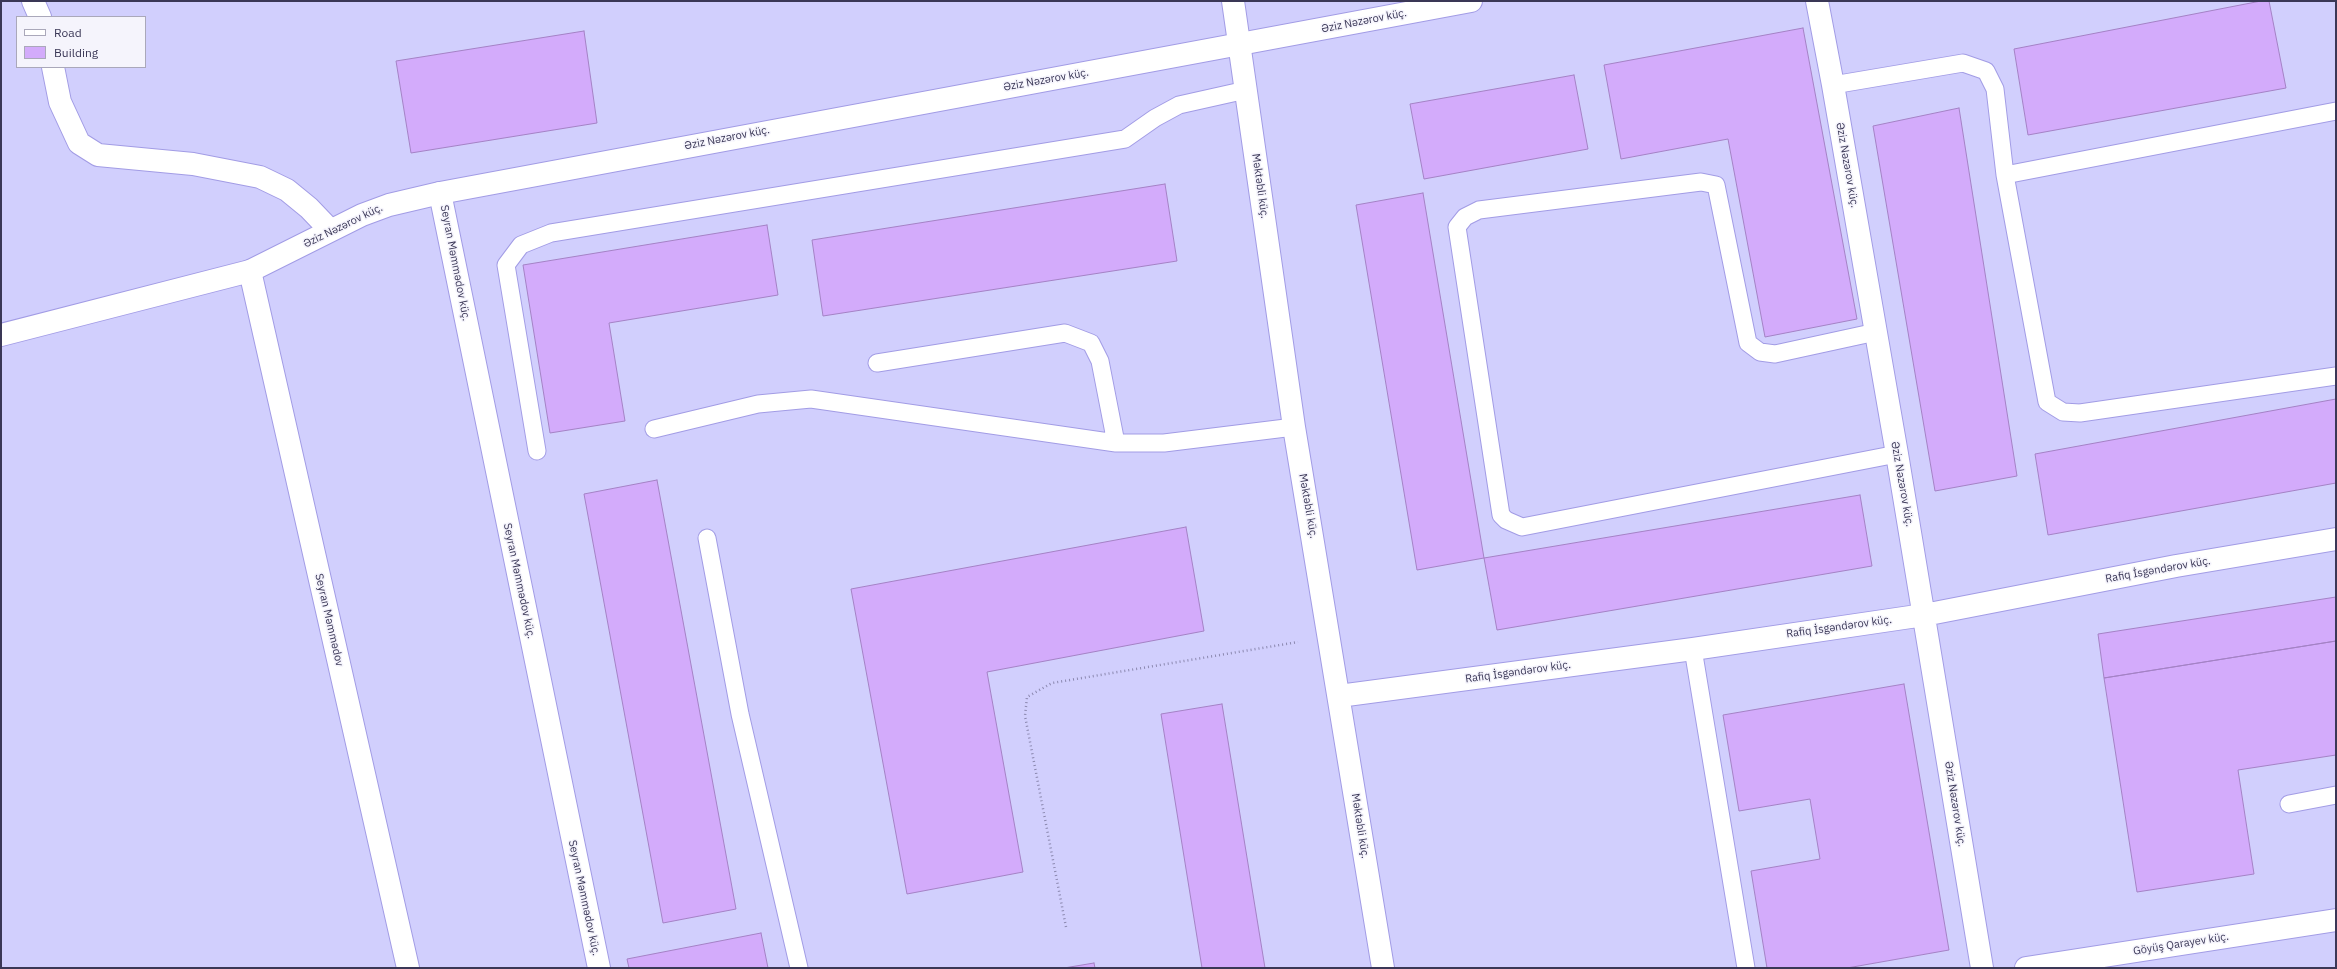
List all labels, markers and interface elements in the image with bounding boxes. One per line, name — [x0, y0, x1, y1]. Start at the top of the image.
street label: Əziz Nəzərov küç. — [1320, 6, 1408, 36]
legend — [16, 16, 146, 68]
text: Road — [54, 25, 82, 40]
text: Building — [54, 45, 98, 60]
street label: Əziz Nəzərov küç. — [1002, 66, 1090, 94]
street label: Əziz Nəzərov küç. — [1833, 121, 1861, 209]
street label: Əziz Nəzərov küç. — [683, 123, 771, 153]
street label: Məktəbli küç. — [1249, 153, 1271, 219]
street label: Əziz Nəzərov küç. — [301, 201, 385, 251]
street label: Seyran Məmmədov küç. — [437, 204, 473, 322]
street label: Əziz Nəzərov küç. — [1888, 440, 1916, 528]
street label: Məktəbli küç. — [1296, 473, 1320, 539]
street label: Seyran Məmmədov küç. — [500, 522, 538, 640]
street label: Rafiq İsgəndərov küç. — [2104, 554, 2212, 586]
street label: Seyran Məmmədov — [312, 572, 346, 668]
street label: Rafiq İsgəndərov küç. — [1785, 613, 1893, 641]
street label: Rafiq İsgəndərov küç. — [1464, 658, 1572, 686]
street label: Əziz Nəzərov küç. — [1942, 760, 1968, 848]
street label: Məktəbli küç. — [1348, 793, 1372, 859]
street label: Seyran Məmmədov küç. — [565, 839, 603, 957]
street label: Göyüş Qarayev küç. — [2132, 930, 2230, 958]

